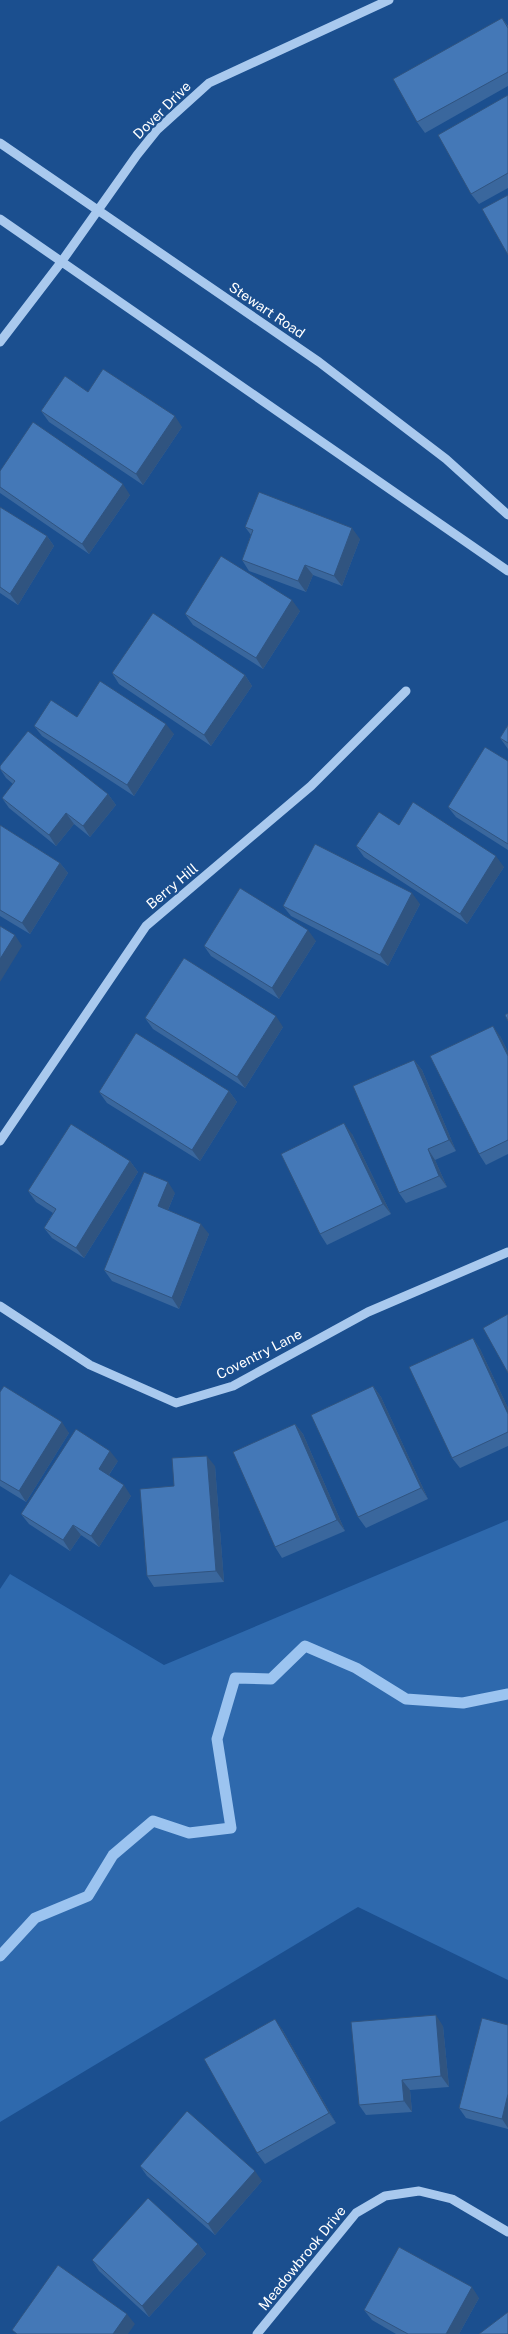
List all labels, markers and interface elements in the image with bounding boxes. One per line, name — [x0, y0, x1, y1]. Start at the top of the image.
street label: Dover Drive — [130, 78, 194, 142]
street label: Stewart Road — [226, 279, 308, 341]
street label: Berry Hill — [143, 860, 201, 912]
street label: Coventry Lane — [214, 1326, 304, 1382]
street label: Meadowbrook Drive — [255, 2203, 349, 2313]

